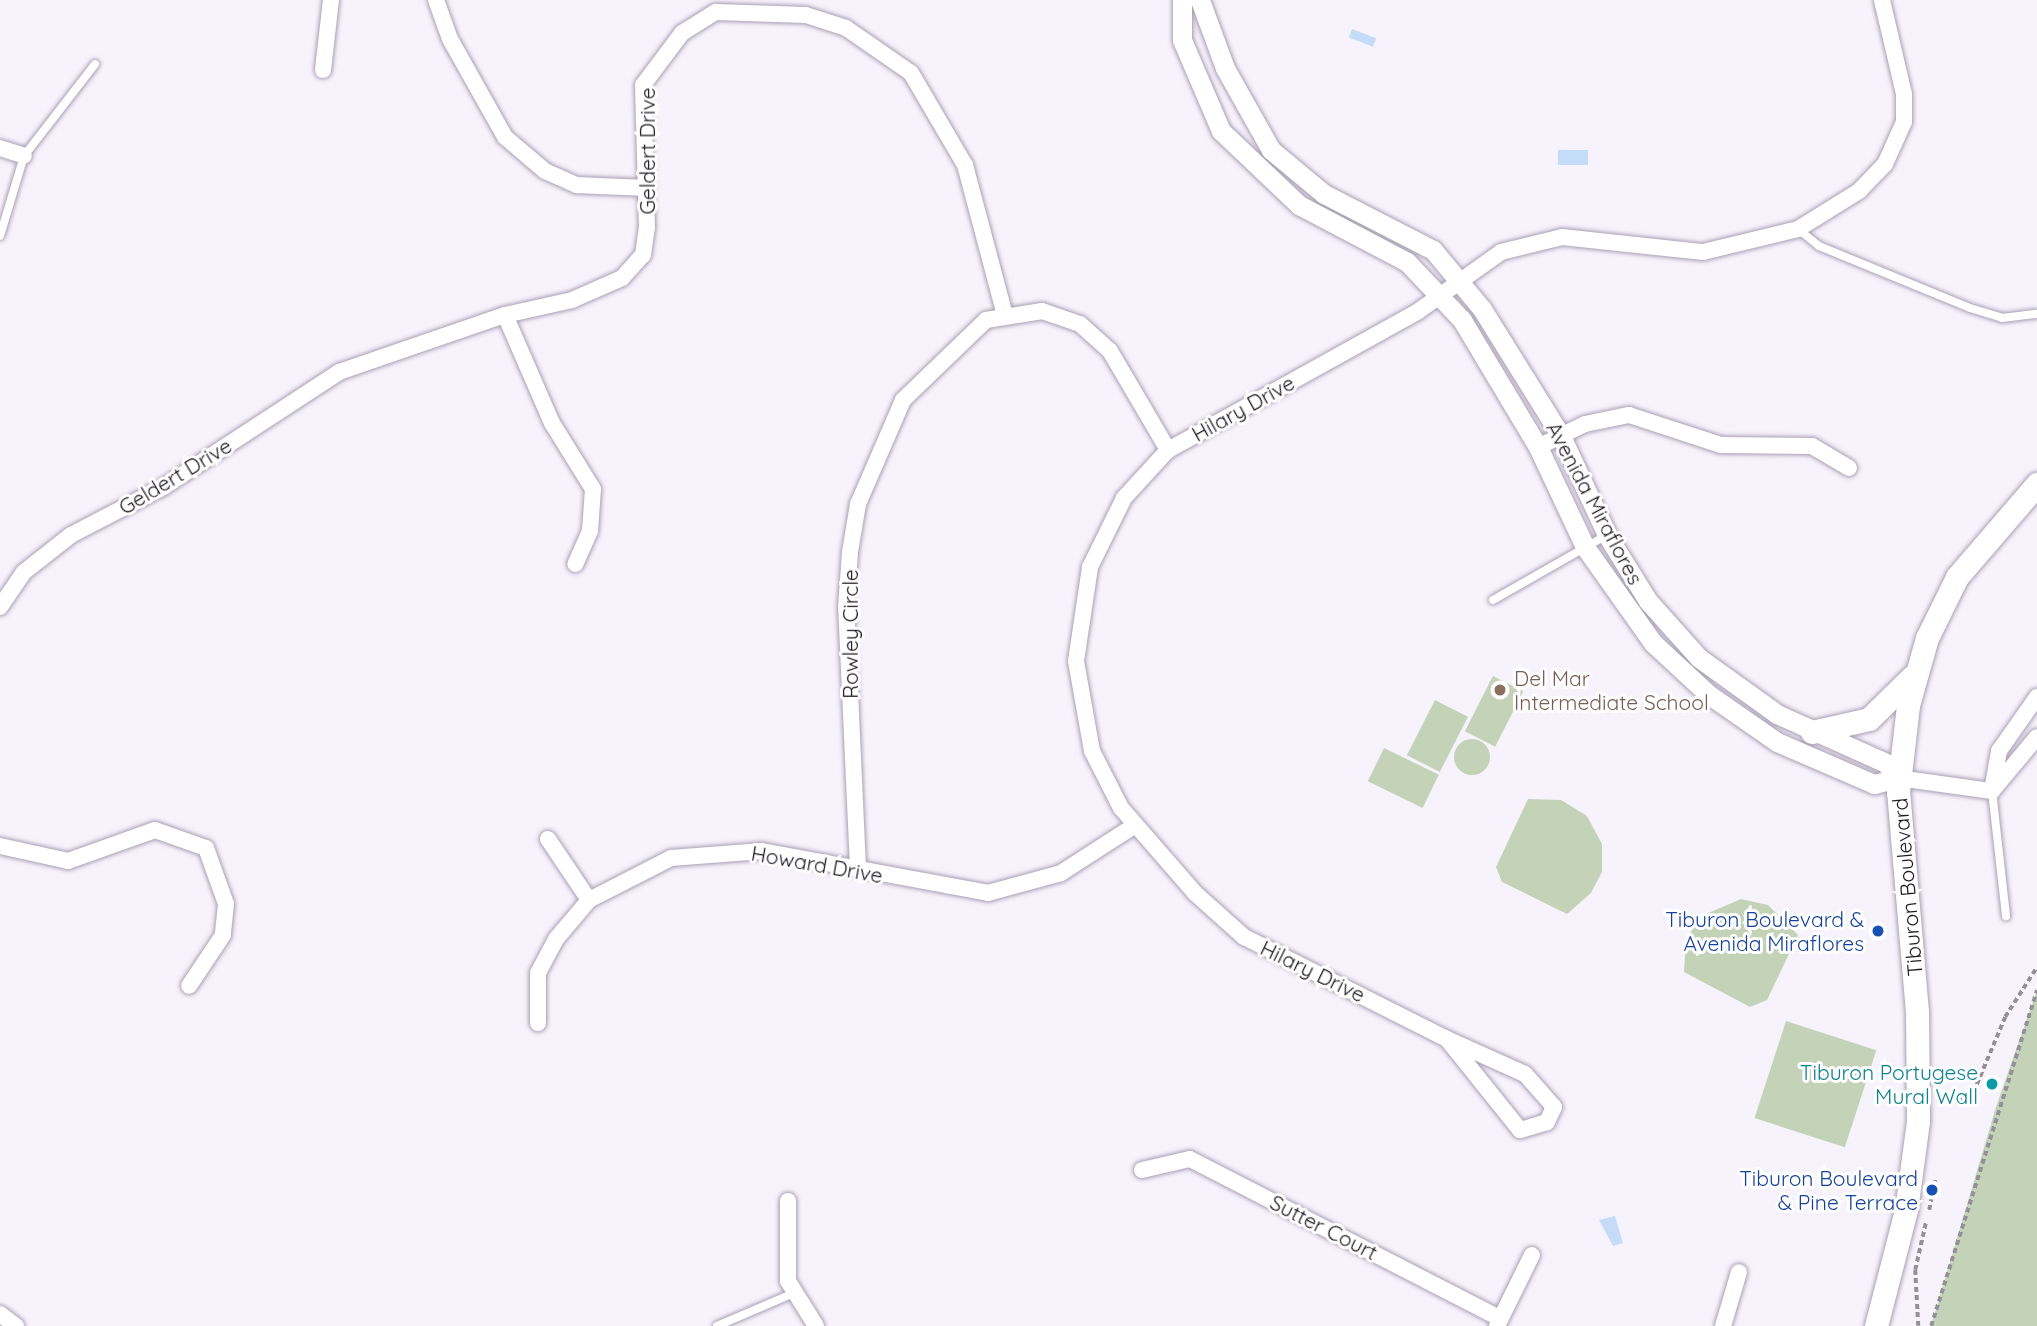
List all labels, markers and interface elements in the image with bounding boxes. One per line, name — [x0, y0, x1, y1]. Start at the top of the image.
street label: Geldert Drive — [634, 87, 660, 215]
street label: Hilary Drive — [1187, 369, 1299, 447]
street label: Avenida Miraflores — [1542, 417, 1648, 589]
street label: Geldert Drive — [114, 432, 236, 520]
street label: Rowley Circle — [837, 569, 863, 699]
place label: Del Mar Intermediate School — [1514, 665, 1709, 715]
marker: Del Mar Intermediate School — [1492, 682, 1508, 698]
street label: Tiburon Boulevard — [1887, 797, 1927, 977]
street label: Howard Drive — [749, 840, 885, 888]
place label: Tiburon Boulevard & Avenida Miraflores — [1665, 906, 1864, 956]
marker: Tiburon Boulevard & Avenida Miraflores — [1870, 923, 1886, 939]
street label: Hilary Drive — [1256, 935, 1370, 1007]
place label: Tiburon Portugese Mural Wall — [1800, 1059, 1978, 1109]
marker: Tiburon Portugese Mural Wall — [1984, 1076, 2000, 1092]
place label: Tiburon Boulevard & Pine Terrace — [1739, 1165, 1918, 1215]
marker: Tiburon Boulevard & Pine Terrace — [1924, 1182, 1940, 1198]
street label: Sutter Court — [1266, 1189, 1382, 1265]

